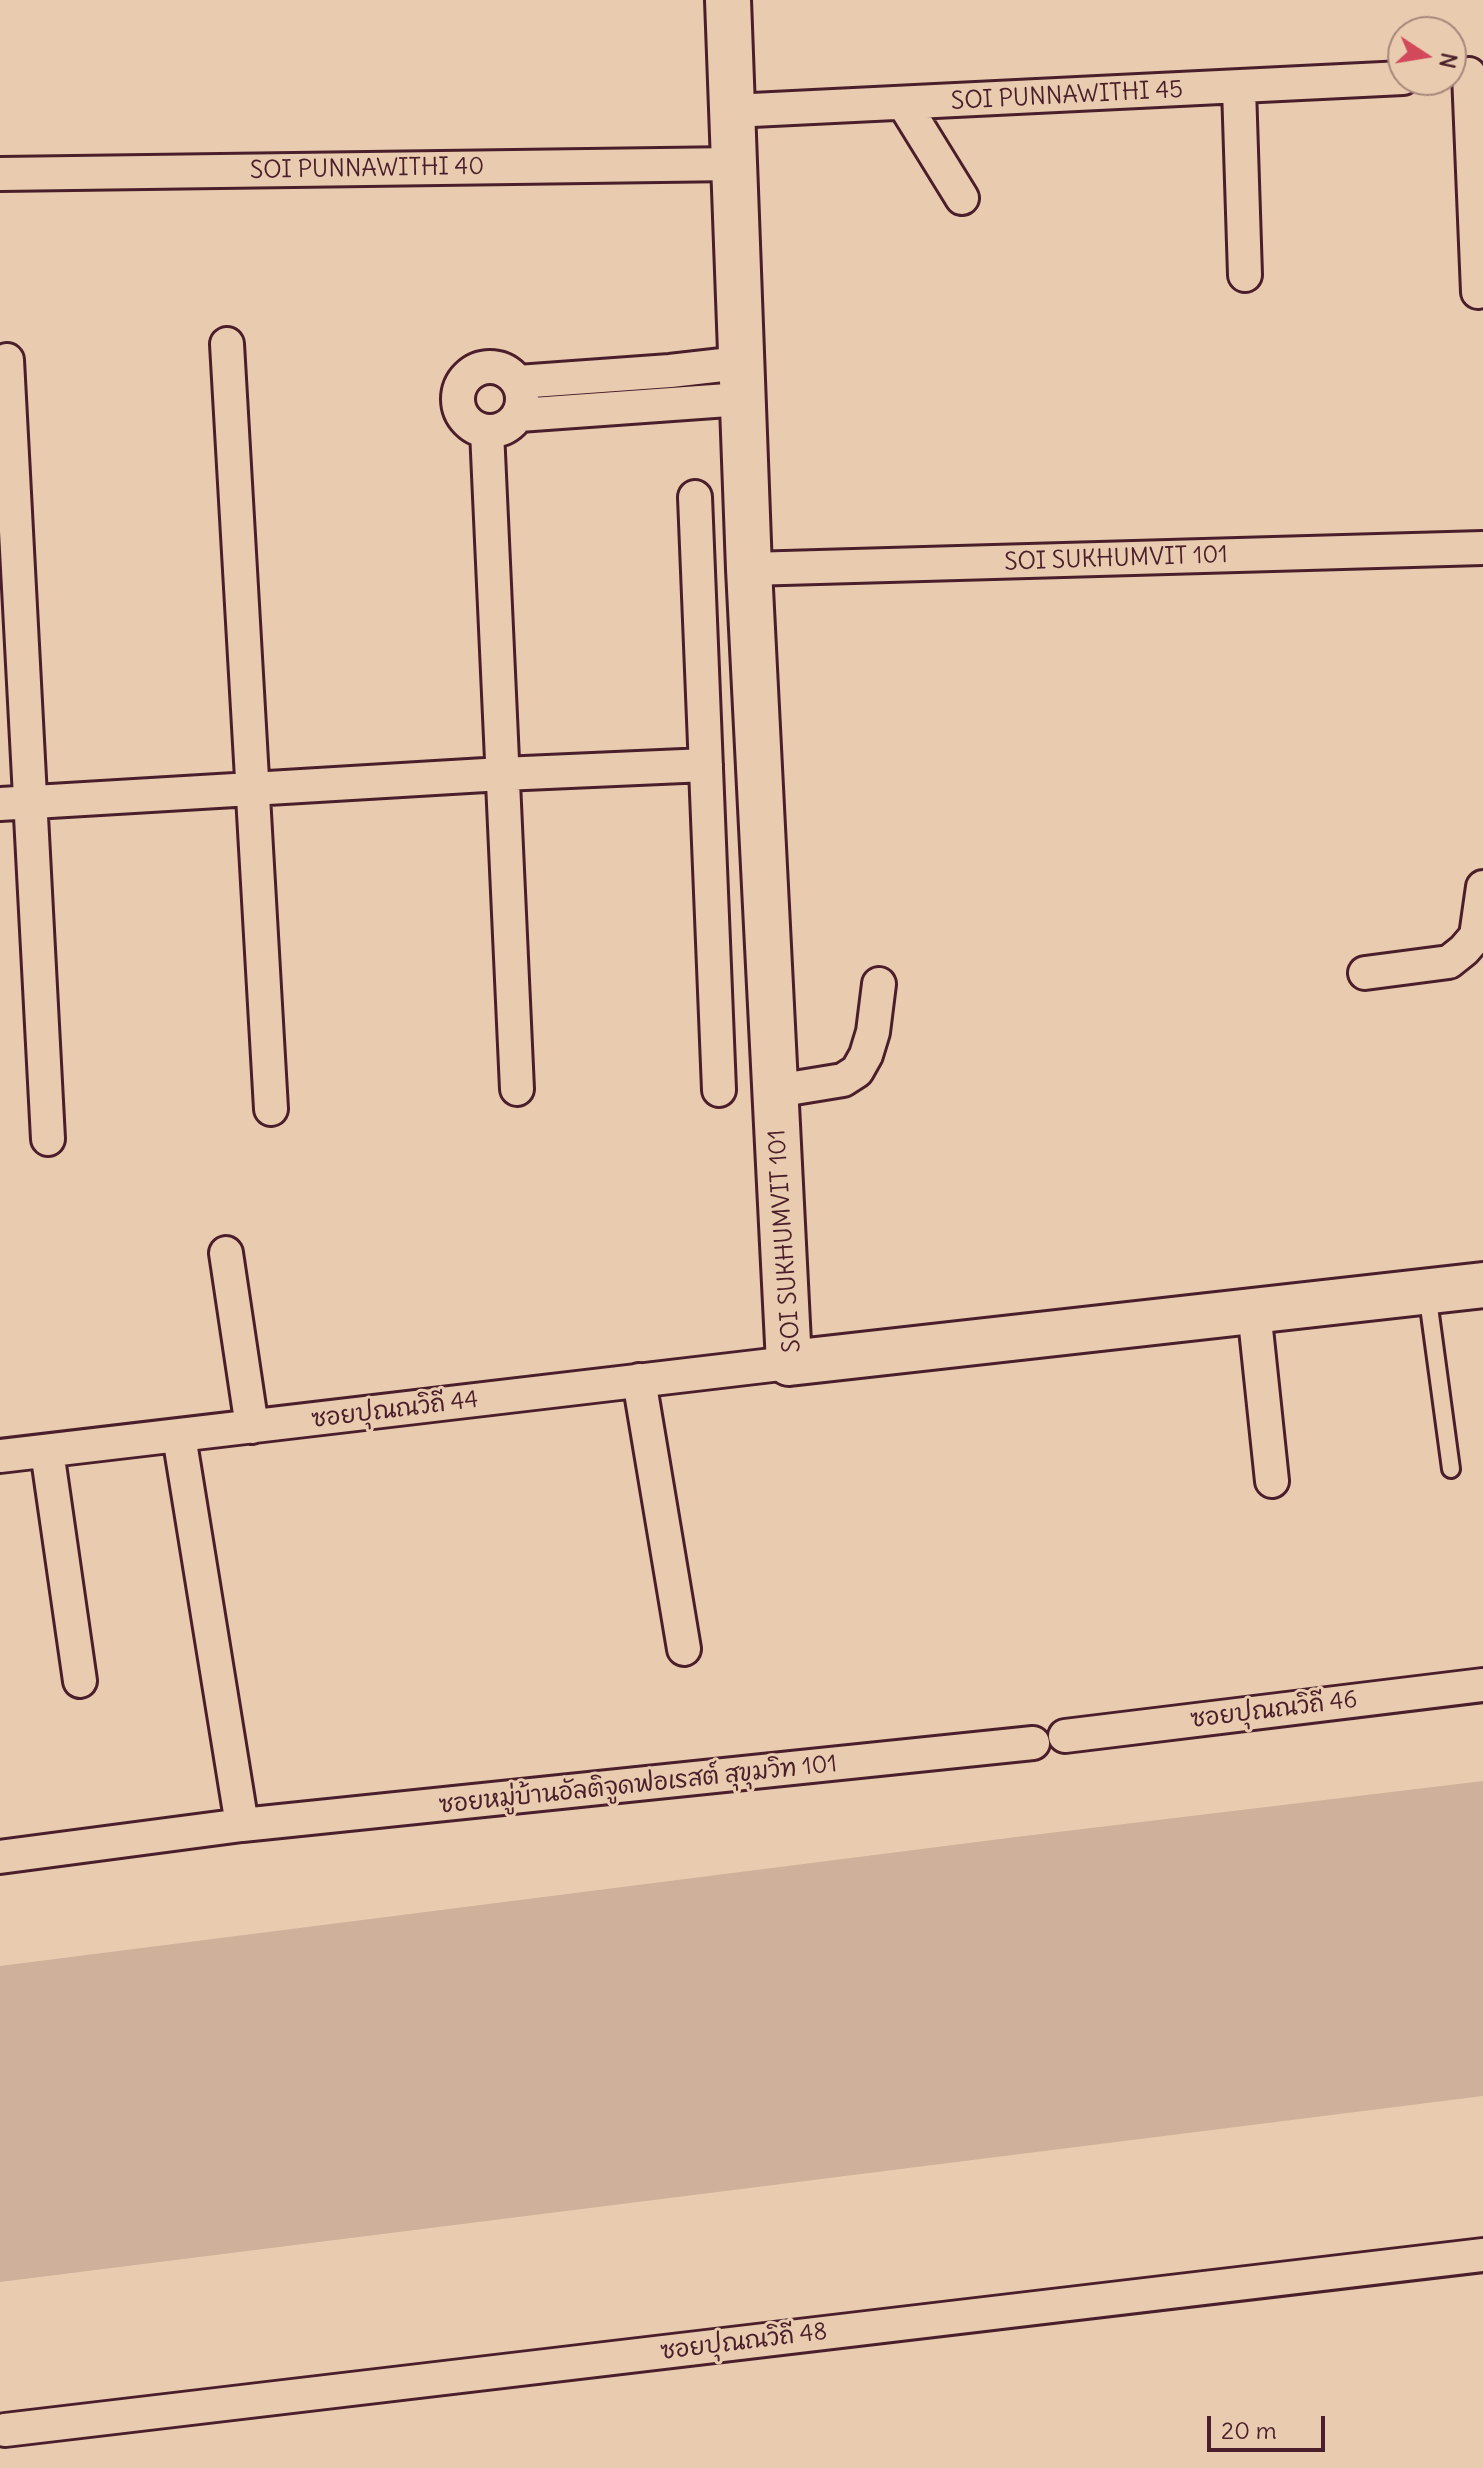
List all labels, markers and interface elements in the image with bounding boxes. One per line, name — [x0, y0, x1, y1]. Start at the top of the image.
north arrow — [1387, 16, 1467, 96]
text: N — [1433, 50, 1464, 71]
street label: SOI PUNNAWITHI 45 — [950, 76, 1184, 116]
street label: SOI PUNNAWITHI 40 — [250, 153, 484, 185]
street label: SOI SUKHUMVIT 101 — [1004, 541, 1228, 577]
street label: SOI SUKHUMVIT 101 — [763, 1128, 807, 1354]
street label: ซอยปุณณวิถี 44 — [310, 1385, 480, 1435]
street label: ซอยปุณณวิถี 46 — [1189, 1685, 1359, 1735]
street label: ซอยหมู่บ้านอัลติจูดฟอเรสต์ สุขุมวิท 101 — [438, 1750, 838, 1820]
street label: ซอยปุณณวิถี 48 — [659, 2317, 829, 2367]
scale bar — [1211, 2400, 1329, 2450]
text: 20 m — [1221, 2415, 1277, 2445]

